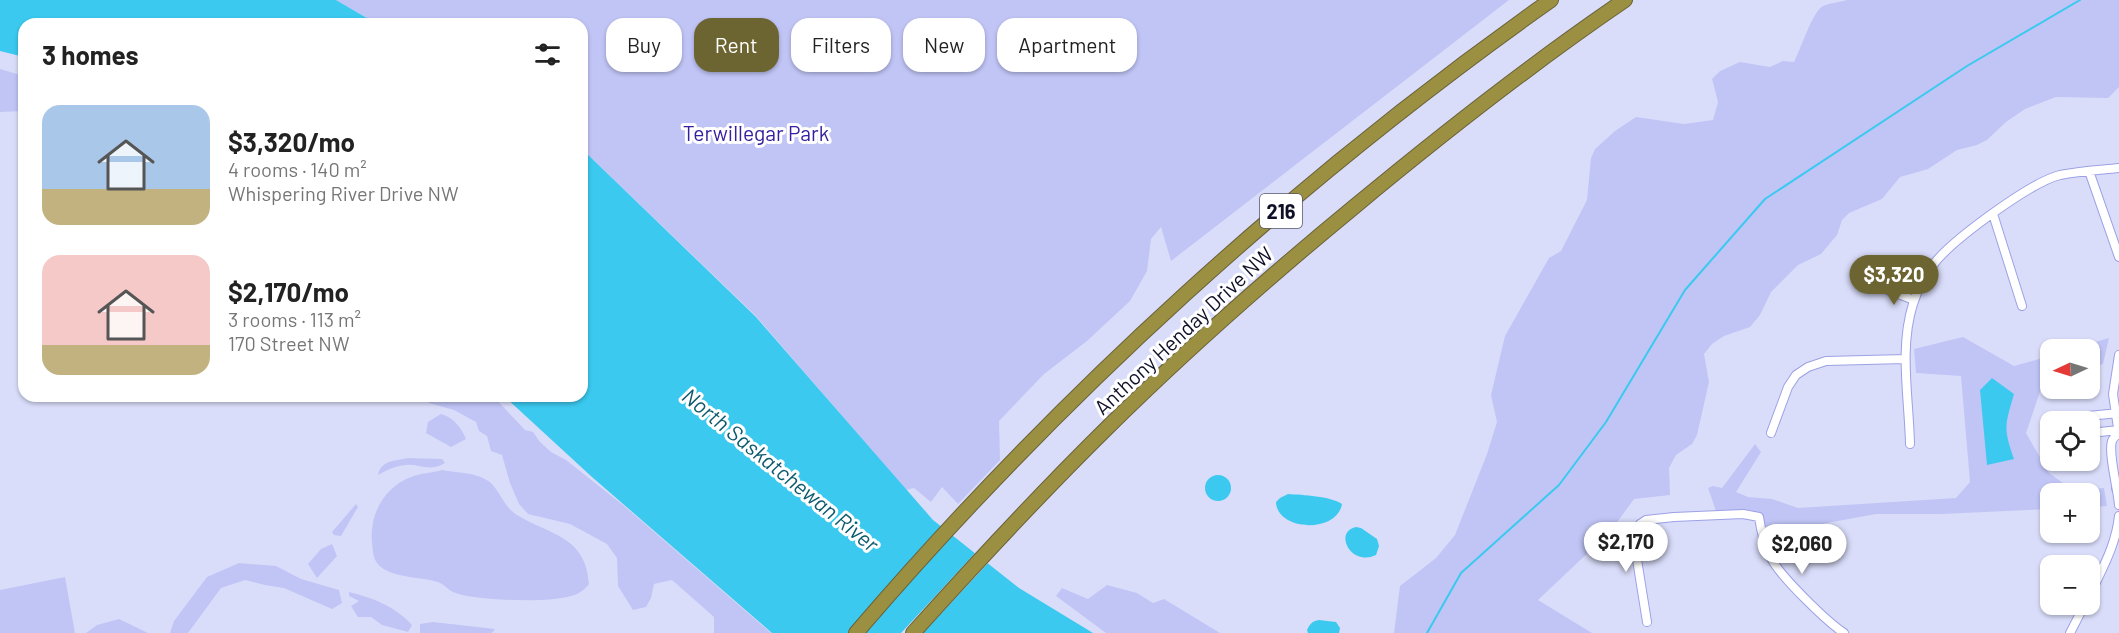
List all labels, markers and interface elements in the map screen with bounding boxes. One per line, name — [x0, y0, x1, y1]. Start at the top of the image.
chip: Buy — [606, 18, 682, 72]
chip: Rent — [694, 18, 779, 72]
chip: Filters — [791, 18, 891, 72]
chip: New — [903, 18, 985, 72]
chip: Apartment — [997, 18, 1137, 72]
icon: filters — [531, 38, 564, 71]
text: 3 homes — [42, 39, 139, 70]
park label: Terwillegar Park — [683, 120, 829, 145]
text: $3,320/mo — [228, 126, 355, 157]
icon: home — [90, 129, 162, 201]
text: 4 rooms · 140 m² — [228, 157, 367, 181]
text: Whispering River Drive NW — [228, 181, 459, 205]
road number: 216 — [1260, 194, 1302, 228]
street label: Anthony Henday Drive NW — [1089, 241, 1277, 419]
pin: $3,320 — [1845, 255, 1943, 306]
text: $3,320 — [1864, 262, 1924, 286]
text: $2,170/mo — [228, 276, 349, 307]
icon: home — [90, 279, 162, 351]
text: 3 rooms · 113 m² — [228, 307, 361, 331]
text: 170 Street NW — [228, 331, 349, 355]
north arrow — [2040, 339, 2100, 399]
map controls — [2040, 339, 2100, 615]
water label: North Saskatchewan River — [678, 382, 885, 557]
button: locate — [2040, 411, 2100, 471]
button: + — [2040, 483, 2100, 543]
pin: $2,170 — [1577, 522, 1675, 573]
pin: $2,060 — [1753, 524, 1851, 575]
text: $2,170 — [1598, 529, 1654, 553]
text: $2,060 — [1772, 531, 1832, 555]
button: − — [2040, 555, 2100, 615]

